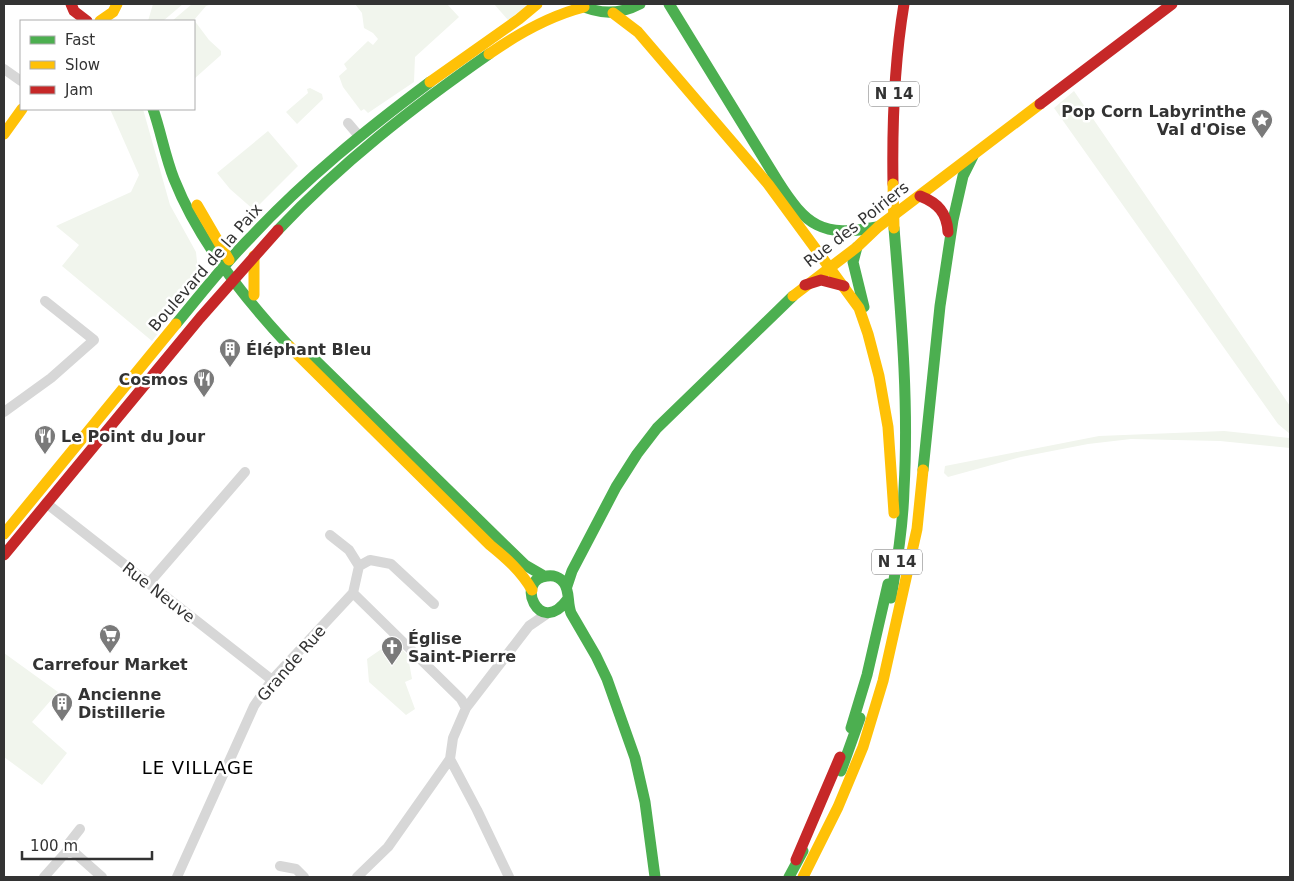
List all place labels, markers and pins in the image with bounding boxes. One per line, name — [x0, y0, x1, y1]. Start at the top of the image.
place label: Pop Corn Labyrinthe Val d'Oise — [1061, 102, 1246, 139]
place icon: Pop Corn Labyrinthe Val d'Oise — [1250, 108, 1274, 139]
building icon: Éléphant Bleu — [218, 337, 242, 368]
place label: Éléphant Bleu — [246, 340, 371, 359]
restaurant icon: Cosmos — [192, 367, 216, 398]
place label: Cosmos — [119, 370, 188, 389]
restaurant icon: Le Point du Jour — [33, 424, 57, 455]
place label: Le Point du Jour — [61, 427, 205, 446]
supermarket icon: Carrefour Market — [98, 623, 122, 654]
place label: Église Saint-Pierre — [408, 629, 516, 666]
church icon: Église Saint-Pierre — [380, 635, 404, 666]
place label: Carrefour Market — [32, 655, 188, 674]
place label: Ancienne Distillerie — [78, 685, 166, 722]
building icon: Ancienne Distillerie — [50, 691, 74, 722]

